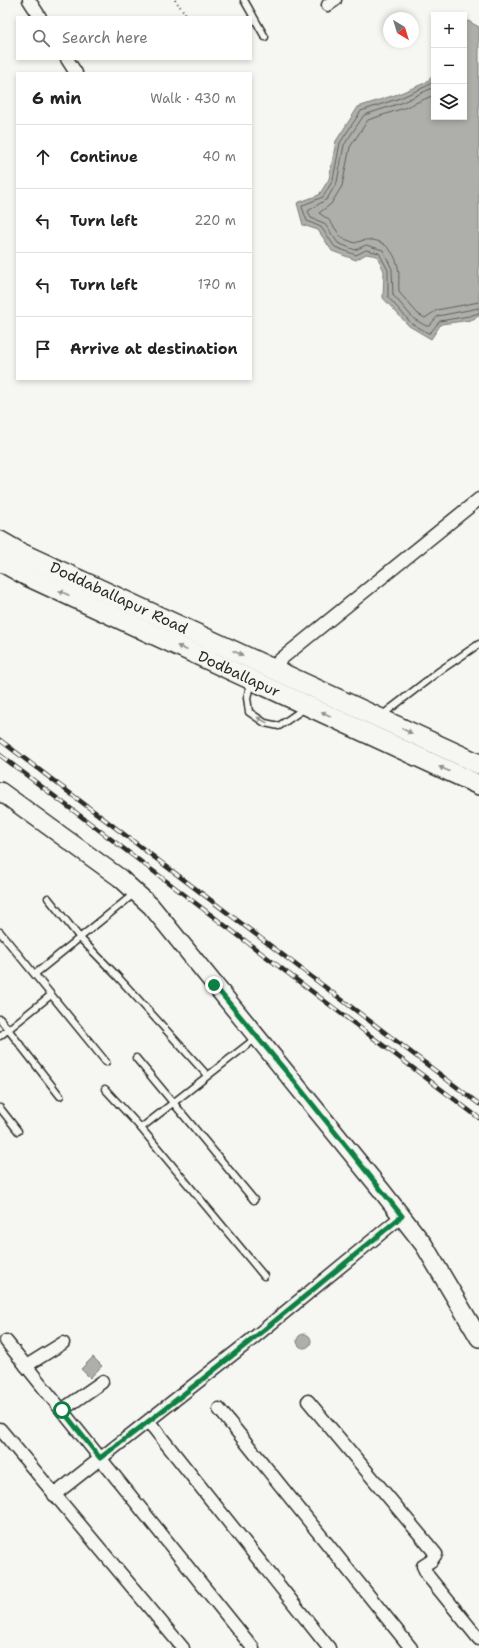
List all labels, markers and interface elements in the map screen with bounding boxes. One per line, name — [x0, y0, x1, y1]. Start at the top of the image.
north arrow — [383, 12, 419, 48]
map controls — [431, 12, 467, 120]
button: + — [431, 12, 467, 48]
search box — [16, 16, 252, 60]
icon: search — [30, 27, 52, 49]
text: Search here — [62, 28, 148, 48]
button: − — [431, 48, 467, 84]
button: layers — [431, 84, 467, 120]
text: 6 min — [32, 87, 82, 109]
text: Walk · 430 m — [150, 90, 236, 107]
icon: ahead — [32, 146, 54, 168]
text: Continue — [70, 147, 138, 167]
text: 40 m — [202, 148, 236, 165]
icon: left — [32, 210, 54, 232]
text: Turn left — [70, 211, 138, 231]
text: 220 m — [194, 212, 236, 229]
icon: left — [32, 274, 54, 296]
text: Turn left — [70, 275, 138, 295]
text: 170 m — [198, 276, 236, 293]
icon: arrive — [32, 338, 54, 360]
text: Arrive at destination — [70, 339, 238, 359]
street label: Doddaballapur Road — [47, 557, 192, 639]
one-way arrow — [59, 590, 70, 596]
one-way arrow — [176, 644, 188, 650]
street label: Dodballapur — [195, 646, 283, 702]
one-way arrow — [232, 650, 244, 656]
one-way arrow — [320, 711, 331, 717]
one-way arrow — [256, 717, 268, 724]
one-way arrow — [401, 728, 413, 734]
one-way arrow — [438, 766, 449, 772]
route end — [205, 976, 223, 994]
route start — [53, 1401, 71, 1419]

